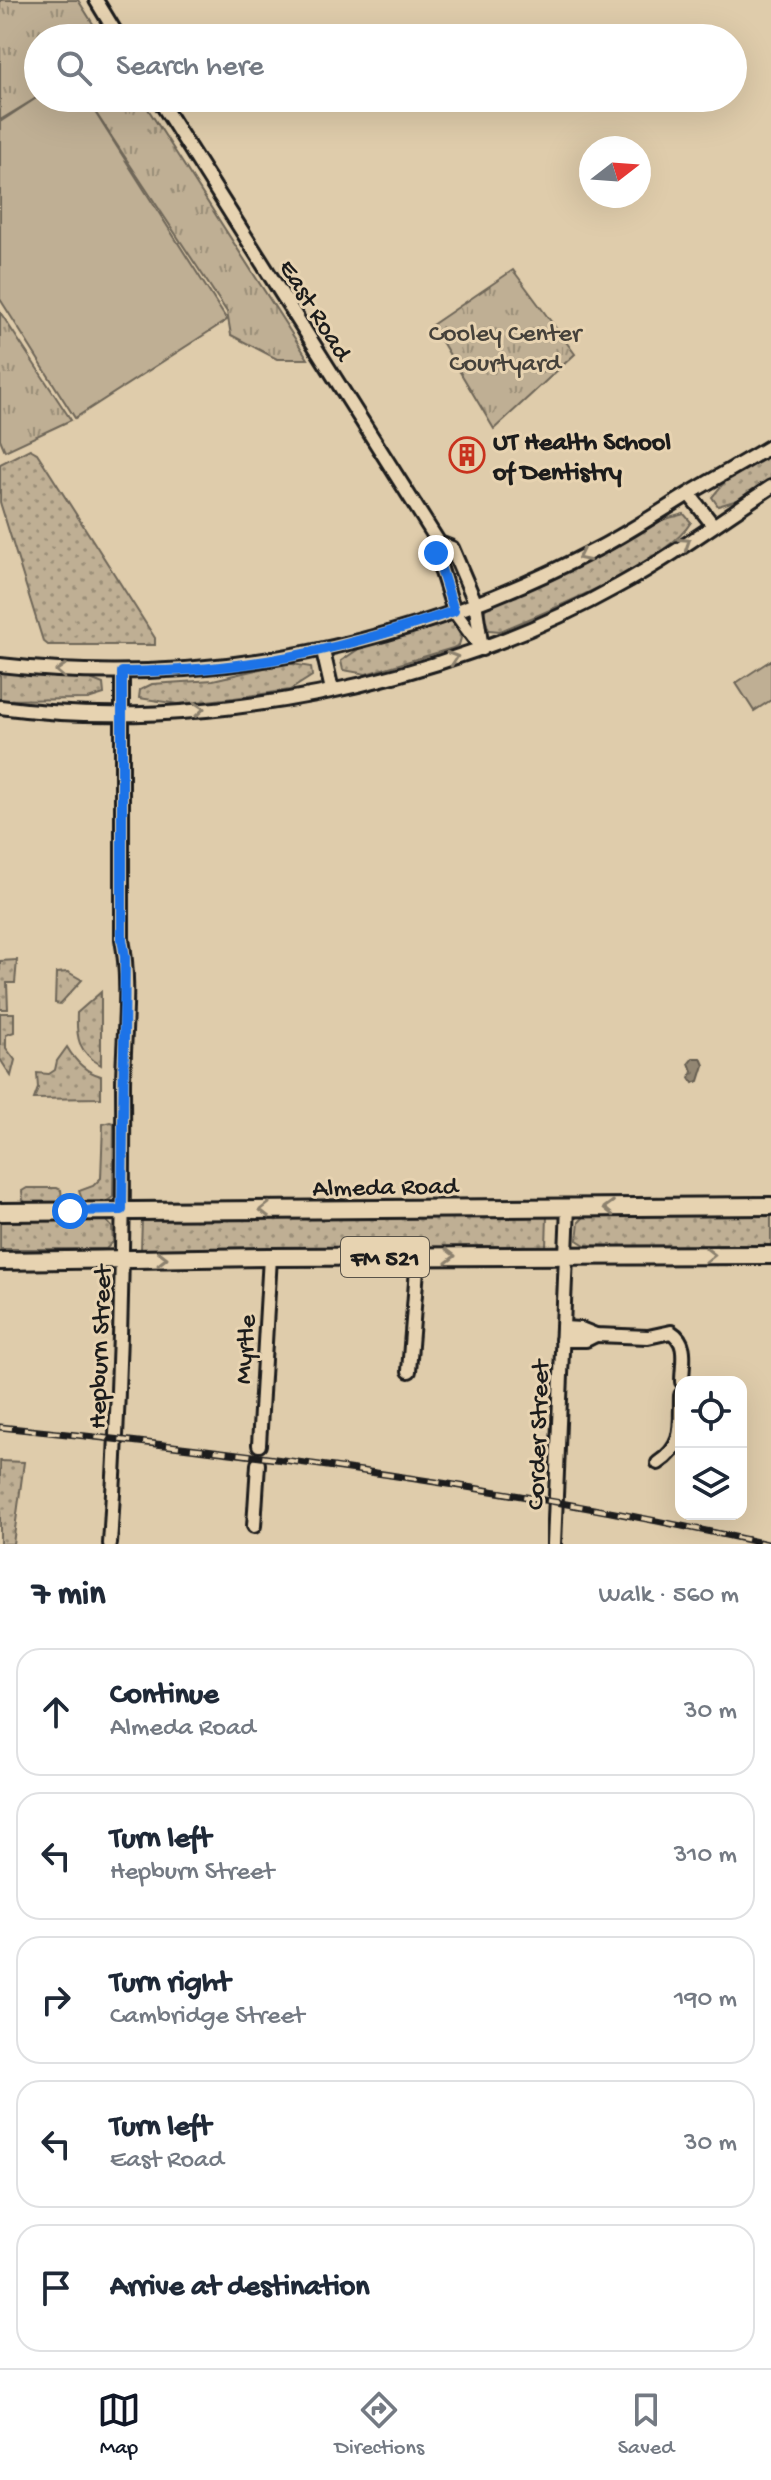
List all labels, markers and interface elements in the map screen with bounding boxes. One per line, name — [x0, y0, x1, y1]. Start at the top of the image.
search box — [24, 24, 747, 112]
icon: search — [52, 46, 96, 90]
text: Search here — [116, 51, 264, 86]
north arrow — [579, 136, 651, 208]
street label: East Road — [270, 255, 357, 369]
park label: Cooley Center Courtyard — [429, 320, 584, 381]
place label: UT Health School of Dentistry — [492, 429, 671, 490]
building icon: UT Health School of Dentistry — [448, 436, 486, 474]
route end — [418, 535, 454, 571]
one-way arrow — [677, 537, 691, 552]
one-way arrow — [577, 546, 591, 562]
one-way arrow — [446, 651, 460, 667]
one-way arrow — [54, 662, 67, 679]
one-way arrow — [193, 701, 206, 718]
street label: Almeda Road — [312, 1173, 460, 1206]
route start — [52, 1193, 88, 1229]
one-way arrow — [602, 1199, 615, 1216]
one-way arrow — [258, 1202, 271, 1219]
road number: FM 521 — [341, 1237, 429, 1277]
one-way arrow — [704, 1246, 717, 1264]
one-way arrow — [444, 1247, 457, 1265]
one-way arrow — [156, 1250, 169, 1267]
street label: Hepburn Street — [84, 1262, 121, 1430]
street label: Myrtle — [230, 1313, 265, 1385]
street label: Corder Street — [522, 1357, 559, 1511]
map controls — [675, 1376, 747, 1520]
button: locate — [675, 1376, 747, 1448]
button: layers — [675, 1448, 747, 1520]
text: 7 min — [32, 1576, 105, 1616]
text: Walk · 560 m — [598, 1581, 739, 1612]
text: Continue — [110, 1679, 219, 1714]
icon: ahead — [34, 1690, 78, 1734]
text: 30 m — [684, 1697, 737, 1728]
text: Almeda Road — [110, 1714, 256, 1745]
text: Turn left — [110, 1823, 211, 1858]
icon: left — [34, 1834, 78, 1878]
text: 310 m — [674, 1841, 737, 1872]
text: Hepburn Street — [110, 1858, 274, 1889]
text: Turn right — [110, 1967, 230, 2002]
icon: right — [34, 1978, 78, 2022]
text: 190 m — [674, 1985, 737, 2016]
text: Cambridge Street — [110, 2002, 304, 2033]
text: Turn left — [110, 2111, 211, 2146]
icon: left — [34, 2122, 78, 2166]
text: 30 m — [684, 2129, 737, 2160]
text: East Road — [110, 2146, 224, 2177]
icon: arrive — [34, 2266, 78, 2310]
text: Arrive at destination — [110, 2271, 370, 2306]
tab: Map — [97, 2388, 141, 2462]
tab: Directions — [335, 2388, 424, 2462]
tab: Saved — [618, 2388, 674, 2462]

